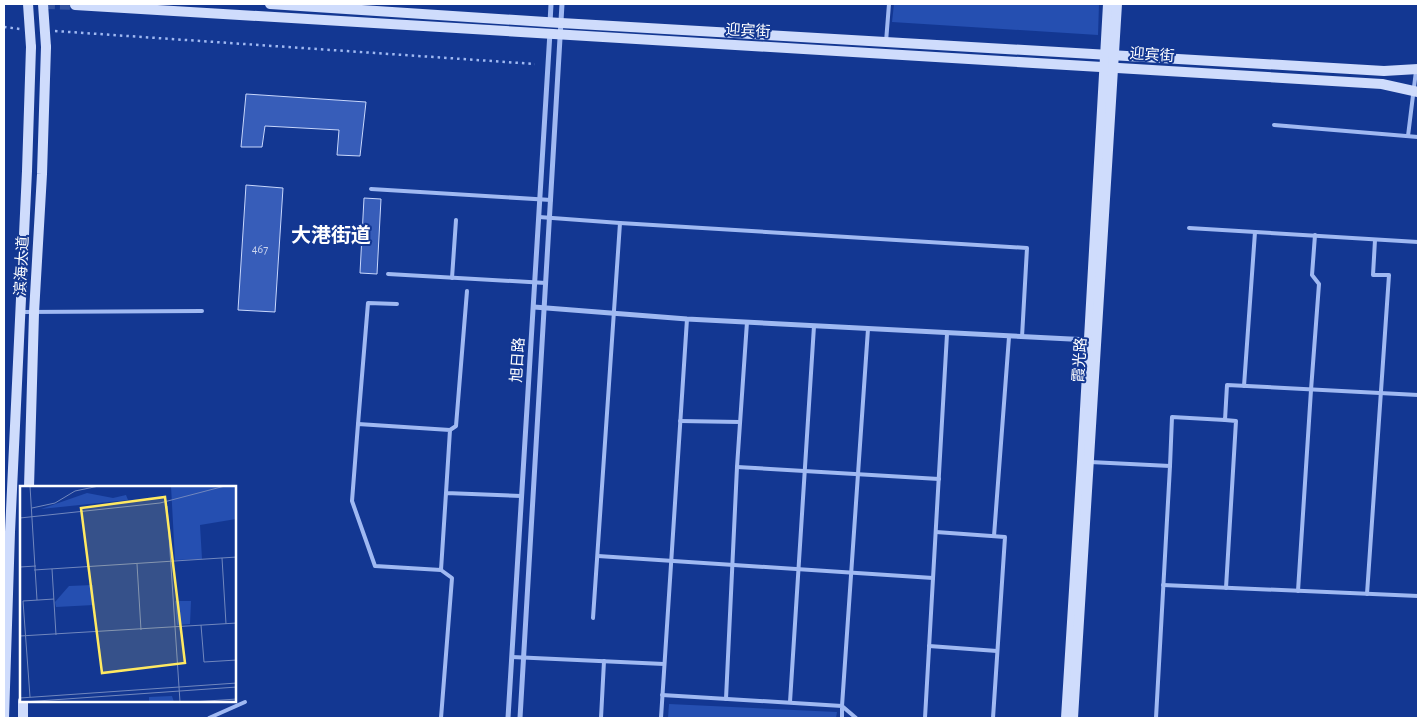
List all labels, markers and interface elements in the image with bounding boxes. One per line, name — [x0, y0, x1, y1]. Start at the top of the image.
street label: 迎宾街 — [725, 21, 771, 40]
street label: 迎宾街 — [1129, 45, 1175, 64]
district label: 大港街道 — [291, 224, 371, 246]
street label: 滨海大道 — [12, 236, 31, 296]
house number: 467 — [252, 243, 268, 255]
street label: 旭日路 — [508, 337, 527, 383]
street label: 霞光路 — [1070, 337, 1089, 383]
inset map — [20, 486, 236, 702]

